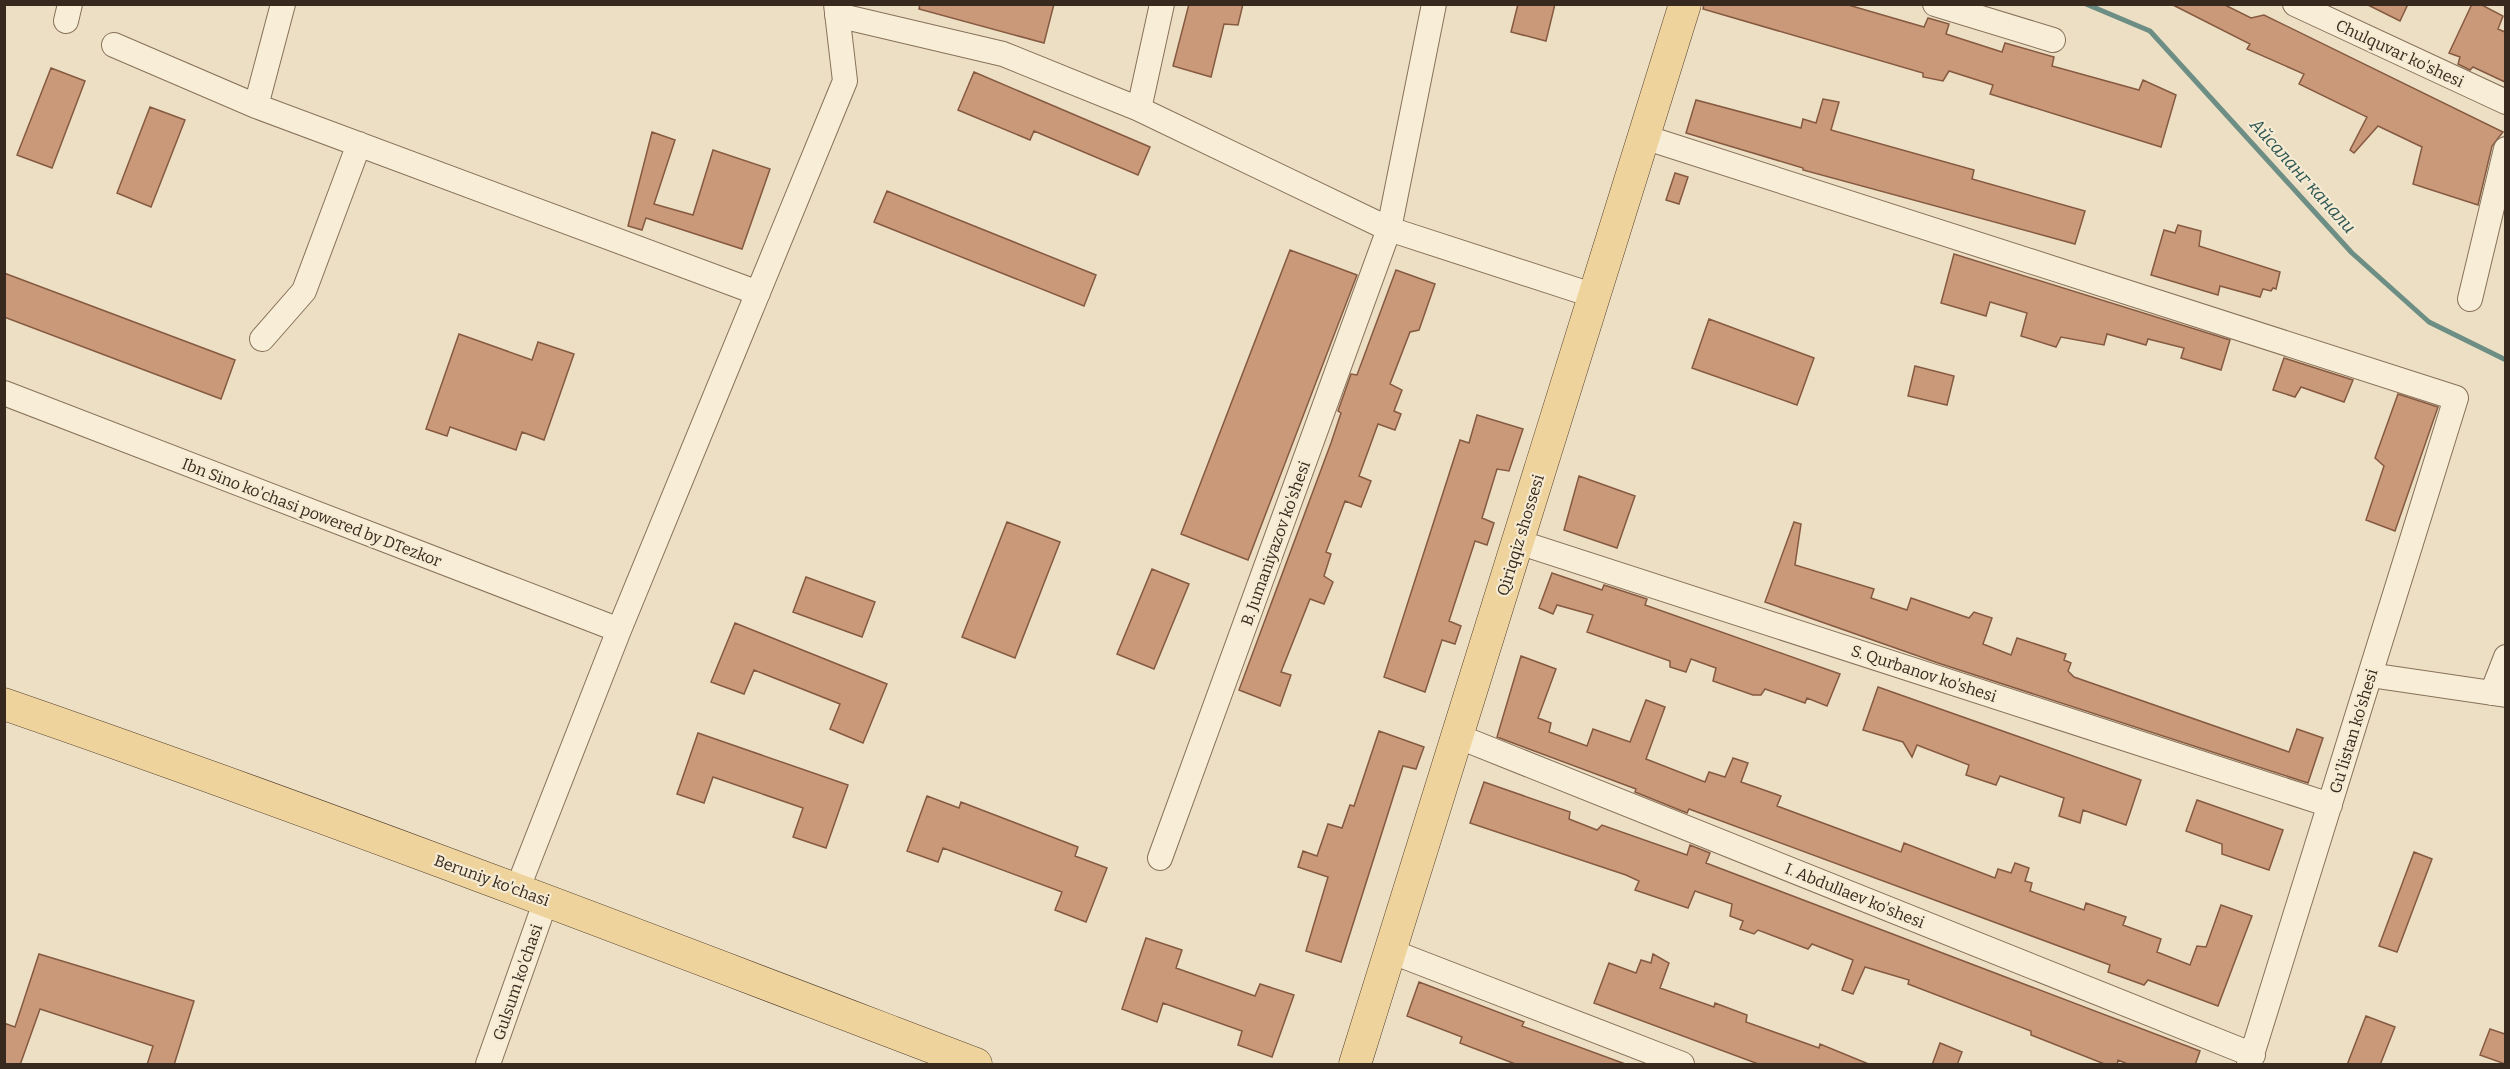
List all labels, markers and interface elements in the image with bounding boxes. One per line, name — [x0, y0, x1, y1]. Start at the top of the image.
street label: Chulquvar ko'shesi — [2333, 15, 2467, 92]
water label: Айсаланг канали — [2245, 113, 2360, 238]
street label: Ibn Sino ko'chasi powered by DTezkor — [179, 454, 444, 571]
street label: B. Jumaniyazov ko'shesi — [1237, 458, 1314, 628]
street label: Qiriqqiz shossesi — [1493, 472, 1548, 598]
street label: S. Qurbanov ko'shesi — [1849, 641, 1999, 706]
street label: Gu'listan ko'shesi — [2326, 666, 2382, 796]
street label: Beruniy ko'chasi — [432, 851, 552, 910]
street label: I. Abdullaev ko'shesi — [1782, 859, 1927, 932]
street label: Gulsum ko'chasi — [489, 921, 546, 1043]

